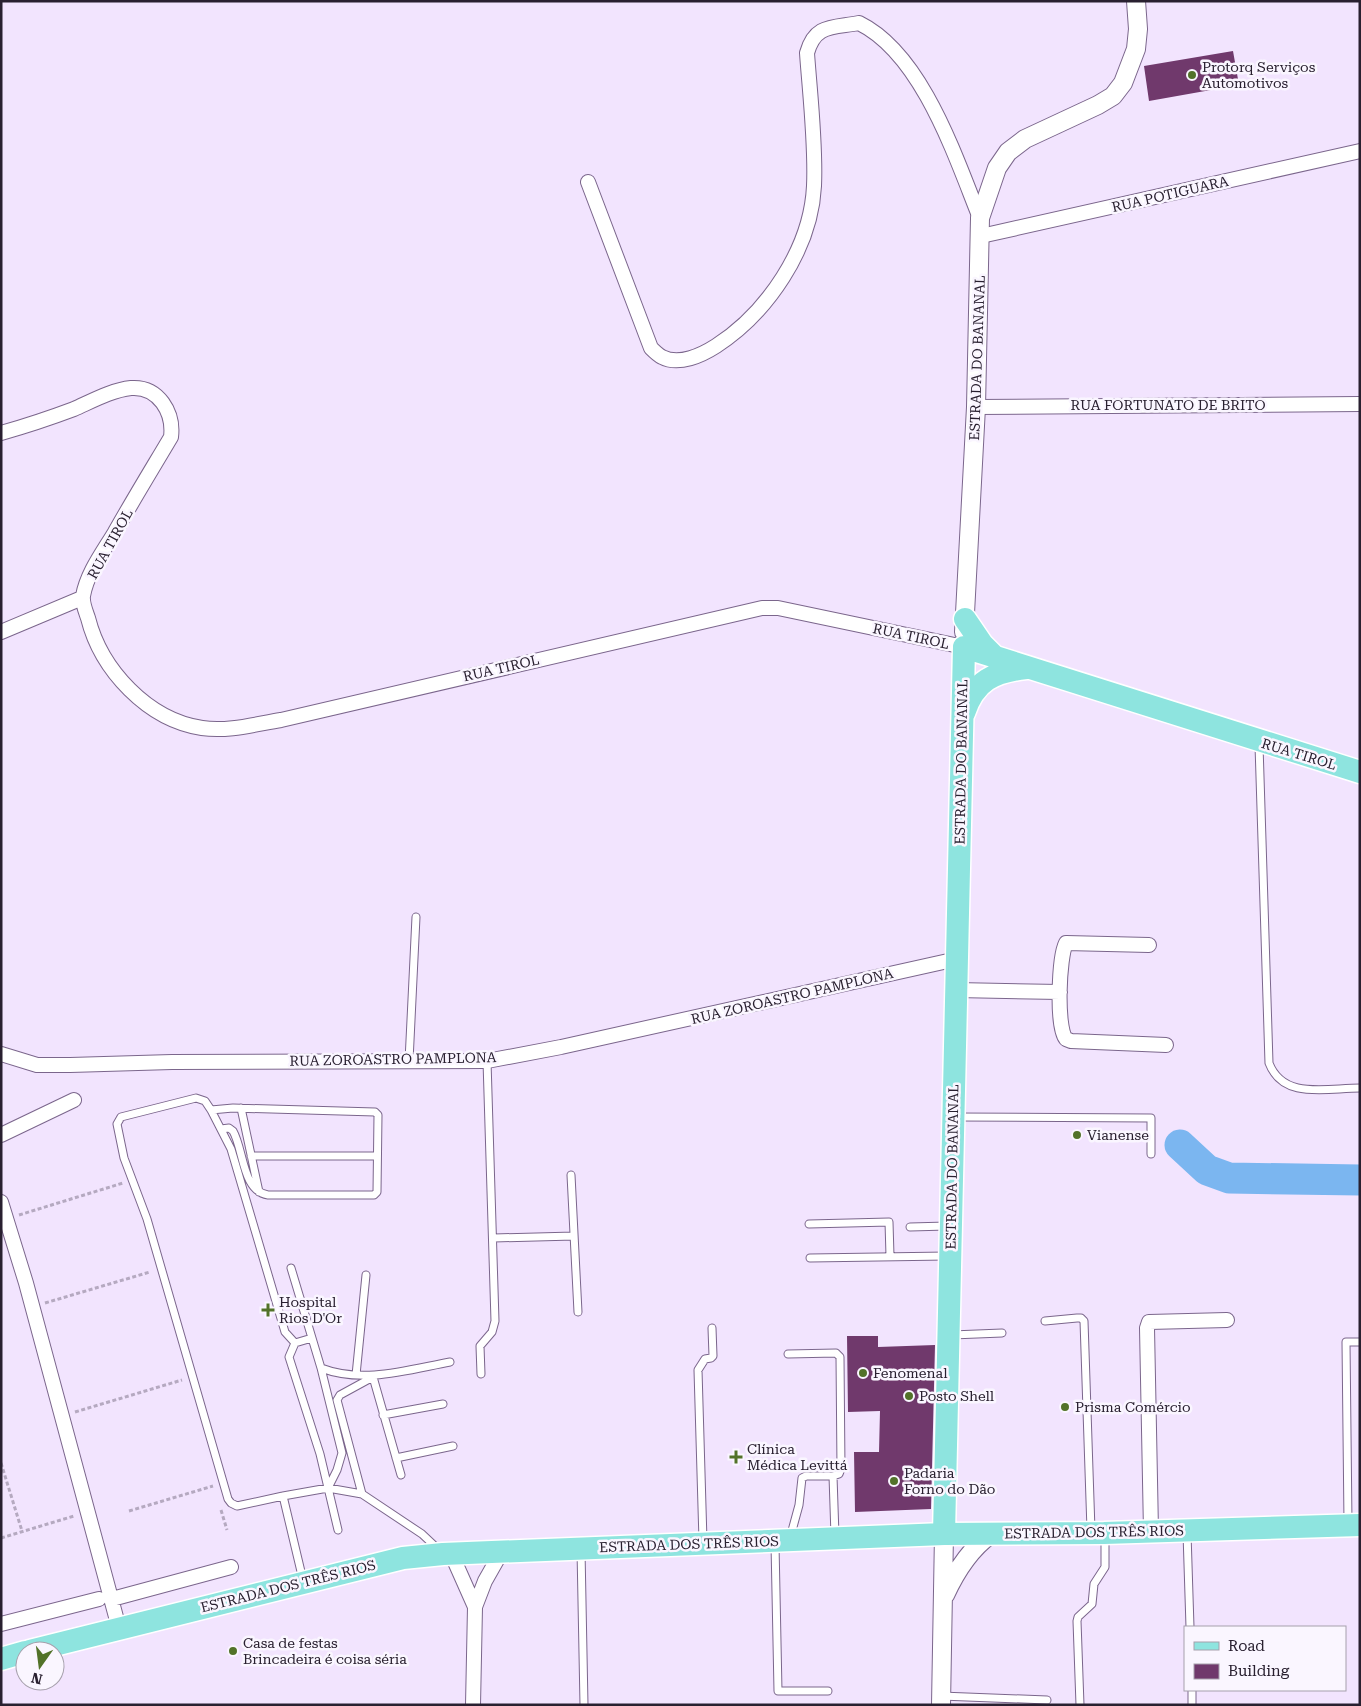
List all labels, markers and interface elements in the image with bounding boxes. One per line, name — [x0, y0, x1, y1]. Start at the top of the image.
place label: Protorq Serviços Automotivos — [1202, 59, 1316, 91]
marker: Protorq Serviços Automotivos — [1186, 69, 1198, 81]
street label: RUA POTIGUARA — [1110, 173, 1230, 215]
street label: ESTRADA DO BANANAL — [966, 275, 988, 441]
street label: RUA FORTUNATO DE BRITO — [1070, 397, 1266, 413]
street label: RUA TIROL — [84, 506, 136, 582]
street label: RUA TIROL — [871, 620, 951, 652]
street label: RUA TIROL — [461, 651, 541, 685]
street label: ESTRADA DO BANANAL — [952, 679, 970, 845]
street label: RUA TIROL — [1260, 735, 1339, 773]
street label: RUA ZOROASTRO PAMPLONA — [689, 965, 895, 1027]
street label: RUA ZOROASTRO PAMPLONA — [289, 1049, 497, 1069]
street label: ESTRADA DO BANANAL — [943, 1084, 961, 1250]
place label: Vianense — [1087, 1127, 1149, 1143]
marker: Vianense — [1071, 1129, 1083, 1141]
place label: Hospital Rios D'Or — [279, 1294, 342, 1326]
marker: Hospital Rios D'Or — [261, 1303, 275, 1317]
place label: Fenomenal — [873, 1365, 948, 1381]
marker: Fenomenal — [857, 1367, 869, 1379]
place label: Posto Shell — [919, 1388, 995, 1404]
marker: Posto Shell — [903, 1390, 915, 1402]
place label: Prisma Comércio — [1075, 1399, 1191, 1415]
marker: Prisma Comércio — [1059, 1401, 1071, 1413]
place label: Clínica Médica Levittá — [747, 1441, 848, 1473]
marker: Clínica Médica Levittá — [729, 1450, 743, 1464]
place label: Padaria Forno do Dão — [904, 1465, 995, 1497]
marker: Padaria Forno do Dão — [888, 1475, 900, 1487]
street label: ESTRADA DOS TRÊS RIOS — [1004, 1522, 1184, 1542]
street label: ESTRADA DOS TRÊS RIOS — [599, 1533, 779, 1555]
street label: ESTRADA DOS TRÊS RIOS — [199, 1556, 377, 1616]
legend — [1184, 1626, 1346, 1691]
place label: Casa de festas Brincadeira é coisa séria — [243, 1635, 407, 1667]
text: Road — [1228, 1637, 1265, 1655]
north arrow — [15, 1641, 65, 1691]
marker: Casa de festas Brincadeira é coisa séria — [227, 1645, 239, 1657]
text: Building — [1228, 1662, 1290, 1680]
text: N — [29, 1669, 44, 1688]

